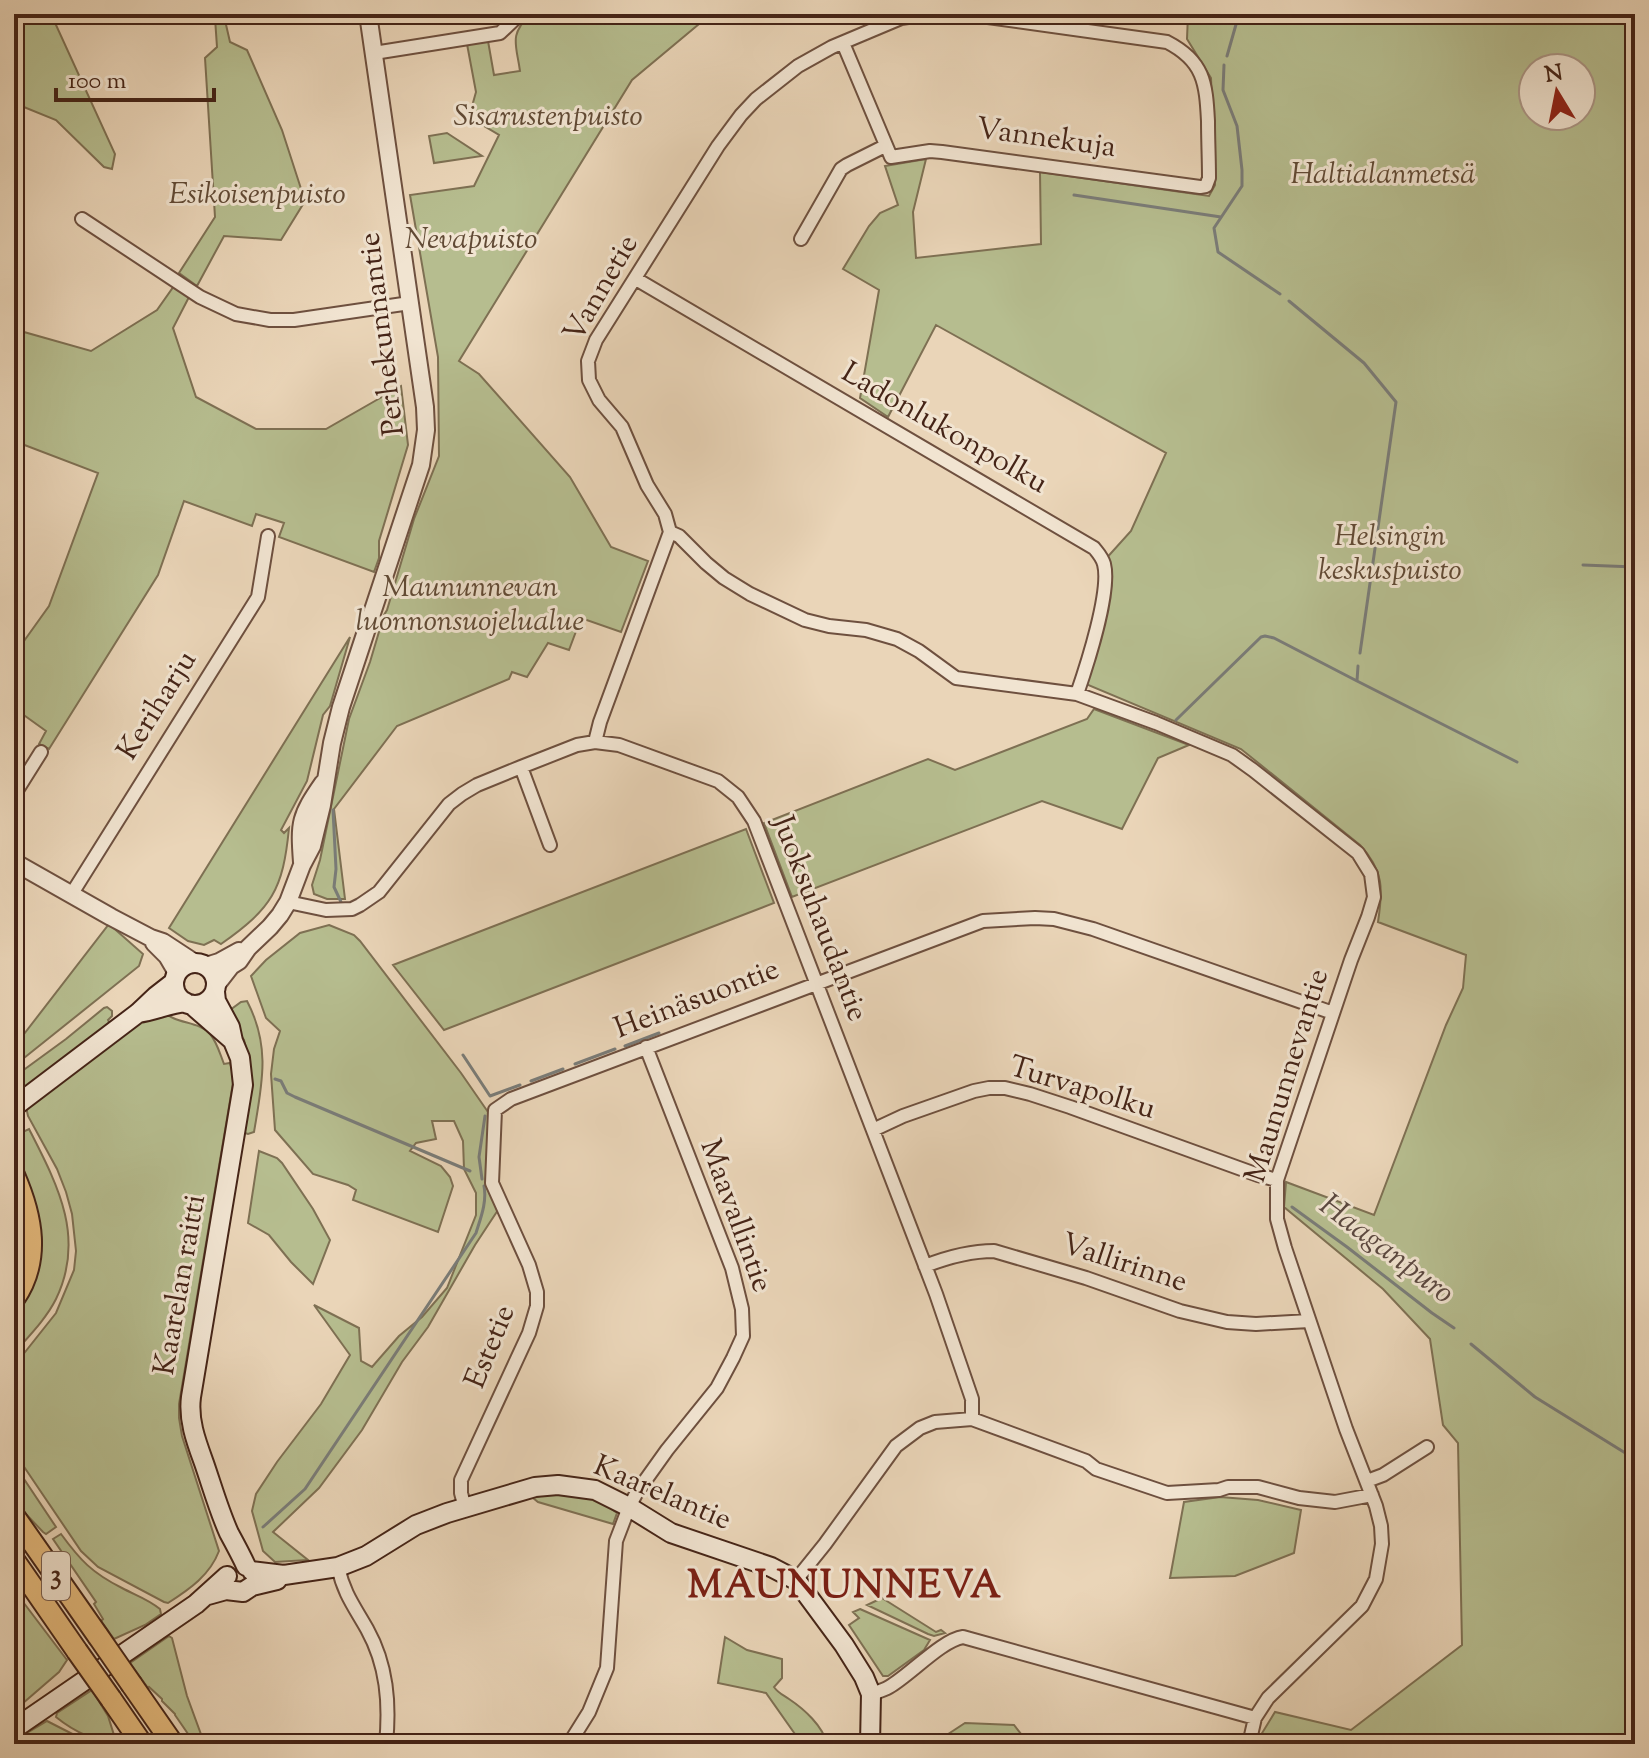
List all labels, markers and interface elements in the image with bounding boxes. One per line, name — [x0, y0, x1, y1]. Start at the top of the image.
scale bar — [56, 52, 214, 102]
north arrow — [1517, 52, 1597, 132]
text: N — [1543, 58, 1566, 93]
text: 100 m — [68, 65, 126, 99]
park label: Sisarustenpuisto — [453, 96, 643, 139]
street label: Vannekuja — [973, 108, 1119, 170]
park label: Haltialanmetsä — [1290, 154, 1476, 197]
park label: Esikoisenpuisto — [168, 174, 346, 217]
park label: Nevapuisto — [405, 219, 537, 262]
street label: Vannetie — [554, 227, 650, 351]
street label: Perhekunnantie — [349, 230, 417, 438]
street label: Ladonlukonpolku — [833, 352, 1055, 506]
park label: Helsingin keskuspuisto — [1318, 516, 1462, 593]
park label: Maununnevan luonnonsuojelualue — [356, 567, 584, 644]
street label: Keriharju — [107, 643, 209, 769]
street label: Juoksuhaudantie — [759, 808, 878, 1028]
street label: Heinäsuontie — [608, 949, 786, 1051]
street label: Maununnevantie — [1235, 964, 1341, 1188]
street label: Turvapolku — [1004, 1046, 1160, 1132]
street label: Maavallintie — [687, 1134, 783, 1298]
water label: Haaganpuro — [1309, 1184, 1463, 1316]
street label: Kaarelan raitti — [144, 1191, 218, 1379]
street label: Vallirinne — [1055, 1223, 1193, 1305]
street label: Estetie — [455, 1299, 527, 1395]
street label: Kaarelantie — [586, 1446, 738, 1542]
road number: 3 — [42, 1552, 70, 1600]
district label: MAUNUNNEVA — [687, 1561, 1003, 1615]

